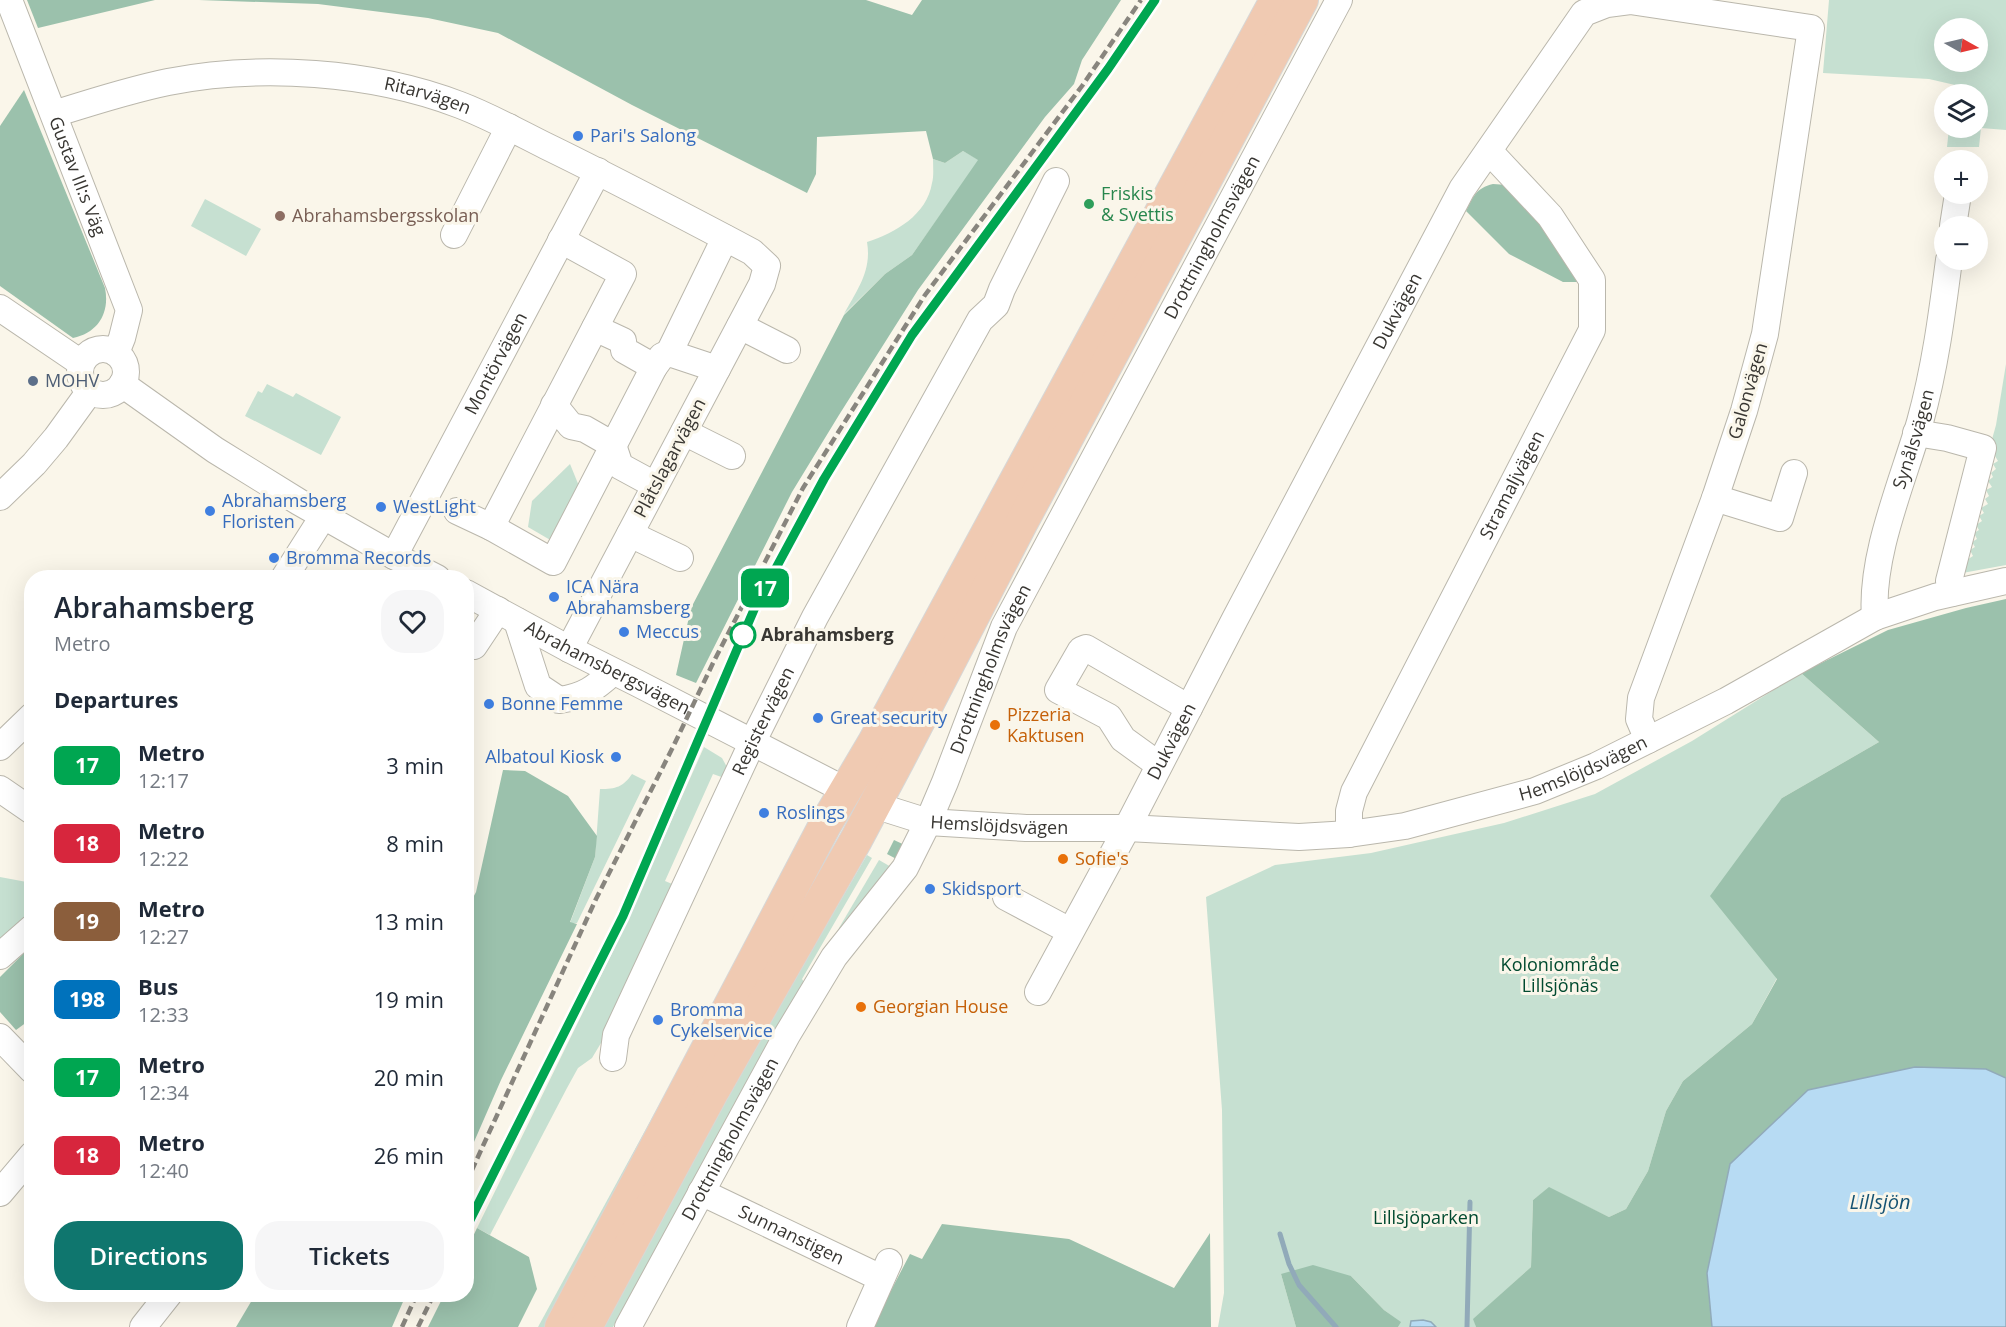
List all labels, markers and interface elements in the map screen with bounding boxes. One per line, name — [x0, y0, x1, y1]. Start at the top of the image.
north arrow — [1934, 18, 1988, 72]
map controls — [1934, 18, 1988, 270]
street label: Ritarvägen — [382, 71, 475, 119]
button: layers — [1934, 84, 1988, 138]
street label: Gustav III:s Väg — [44, 113, 112, 239]
place label: Pari's Salong — [590, 123, 696, 147]
marker: Pari's Salong — [571, 129, 585, 143]
button: + — [1934, 150, 1988, 204]
street label: Drottningholmsvägen — [1158, 151, 1265, 323]
place label: Friskis & Svettis — [1101, 181, 1174, 226]
marker: Friskis & Svettis — [1082, 197, 1096, 211]
place label: Abrahamsbergsskolan — [292, 203, 479, 227]
marker: Abrahamsbergsskolan — [273, 209, 287, 223]
button: − — [1934, 216, 1988, 270]
street label: Dukvägen — [1367, 268, 1427, 353]
street label: Montörvägen — [458, 308, 532, 418]
street label: Galonvägen — [1722, 340, 1772, 442]
place label: MOHV — [45, 368, 99, 392]
marker: MOHV — [26, 374, 40, 388]
street label: Synålsvägen — [1886, 387, 1939, 492]
street label: Plåtslagarvägen — [628, 394, 711, 521]
street label: Stramaljvägen — [1473, 426, 1549, 543]
place label: Abrahamsberg Floristen — [222, 488, 347, 533]
place label: WestLight — [393, 494, 476, 518]
marker: WestLight — [374, 500, 388, 514]
marker: Abrahamsberg Floristen — [203, 504, 217, 518]
place label: Bromma Records — [286, 545, 431, 569]
marker: Bromma Records — [267, 551, 281, 565]
line badge: 17 — [738, 568, 792, 608]
place label: ICA Nära Abrahamsberg — [566, 574, 691, 619]
text: 17 — [753, 574, 777, 602]
street label: Drottningholmsvägen — [944, 579, 1036, 757]
text: Abrahamsberg — [54, 588, 254, 626]
button: heart — [381, 590, 444, 653]
marker: ICA Nära Abrahamsberg — [547, 590, 561, 604]
street label: Abrahamsbergsvägen — [521, 614, 695, 719]
place label: Meccus — [636, 619, 699, 643]
marker: Abrahamsberg — [730, 622, 756, 648]
place label: Abrahamsberg — [761, 622, 894, 646]
marker: Meccus — [617, 625, 631, 639]
text: Metro — [54, 630, 111, 657]
street label: Registervägen — [726, 662, 799, 779]
text: Departures — [54, 684, 178, 714]
place label: Bonne Femme — [501, 691, 623, 715]
marker: Bonne Femme — [482, 697, 496, 711]
street label: Dukvägen — [1141, 698, 1201, 784]
place label: Pizzeria Kaktusen — [1007, 702, 1085, 747]
place label: Great security — [830, 705, 948, 729]
marker: Great security — [811, 711, 825, 725]
marker: Pizzeria Kaktusen — [988, 718, 1002, 732]
street label: Hemslöjdsvägen — [1516, 729, 1651, 806]
text: Metro — [138, 737, 205, 767]
place label: Albatoul Kiosk — [485, 744, 605, 768]
text: 3 min — [386, 750, 444, 780]
marker: Albatoul Kiosk — [609, 750, 623, 764]
text: 17 — [75, 751, 99, 779]
text: 12:17 — [138, 767, 189, 794]
place label: Roslings — [776, 800, 845, 824]
marker: Roslings — [757, 806, 771, 820]
street label: Hemslöjdsvägen — [930, 809, 1068, 839]
text: Metro — [138, 815, 205, 845]
text: 8 min — [386, 828, 444, 858]
text: 18 — [75, 829, 99, 857]
text: 12:22 — [138, 845, 189, 872]
place label: Sofie's — [1075, 846, 1129, 870]
marker: Sofie's — [1056, 852, 1070, 866]
place label: Skidsport — [942, 876, 1021, 900]
marker: Skidsport — [923, 882, 937, 896]
text: Metro — [138, 893, 205, 923]
text: 13 min — [374, 906, 444, 936]
text: 19 — [75, 907, 99, 935]
text: 12:27 — [138, 923, 189, 950]
park label: Koloniområde Lillsjönäs — [1501, 952, 1619, 997]
text: Bus — [138, 971, 178, 1001]
text: 19 min — [374, 984, 444, 1014]
text: 198 — [69, 985, 105, 1013]
place label: Georgian House — [873, 994, 1008, 1018]
place label: Bromma Cykelservice — [670, 997, 773, 1042]
marker: Georgian House — [854, 1000, 868, 1014]
text: 12:33 — [138, 1001, 189, 1028]
marker: Bromma Cykelservice — [651, 1013, 665, 1027]
text: Metro — [138, 1049, 205, 1079]
street label: Drottningholmsvägen — [675, 1053, 784, 1224]
text: 20 min — [374, 1062, 444, 1092]
text: 17 — [75, 1063, 99, 1091]
text: 12:34 — [138, 1079, 189, 1106]
text: Metro — [138, 1127, 205, 1157]
text: 26 min — [374, 1140, 444, 1170]
text: 18 — [75, 1141, 99, 1169]
text: 12:40 — [138, 1157, 189, 1184]
water label: Lillsjön — [1849, 1188, 1911, 1215]
street label: Sunnanstigen — [735, 1199, 849, 1270]
park label: Lillsjöparken — [1373, 1205, 1479, 1229]
button: Directions — [54, 1221, 243, 1290]
button: Tickets — [255, 1221, 444, 1290]

